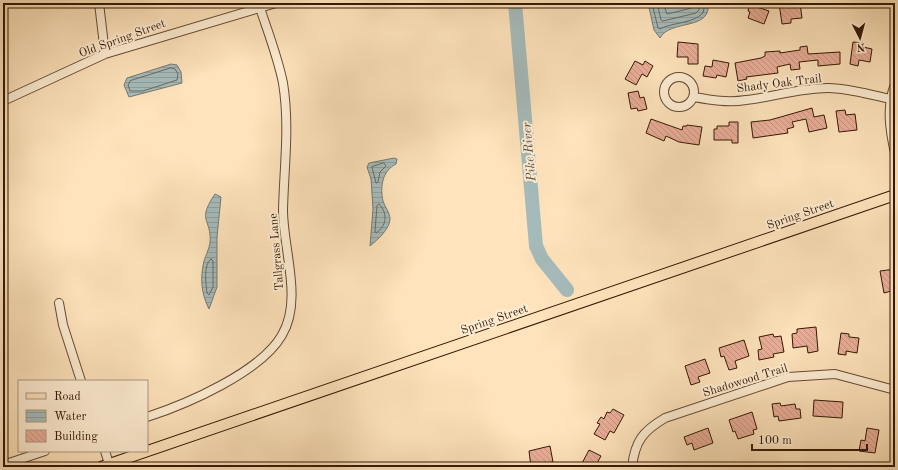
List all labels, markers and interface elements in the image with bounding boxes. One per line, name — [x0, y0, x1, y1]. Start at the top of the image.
street label: Old Spring Street — [77, 18, 167, 60]
north arrow — [840, 18, 880, 58]
text: N — [856, 41, 866, 52]
street label: Shady Oak Trail — [736, 73, 822, 95]
water label: Pike River — [520, 122, 539, 183]
street label: Spring Street — [765, 198, 835, 232]
street label: Tallgrass Lane — [268, 212, 286, 291]
street label: Spring Street — [459, 303, 529, 337]
street label: Shadowood Trail — [701, 362, 789, 400]
legend — [18, 380, 148, 452]
text: Road — [54, 391, 81, 403]
text: Water — [54, 411, 87, 423]
scale bar — [752, 426, 867, 452]
text: Building — [54, 431, 98, 443]
text: 100 m — [758, 435, 792, 447]

